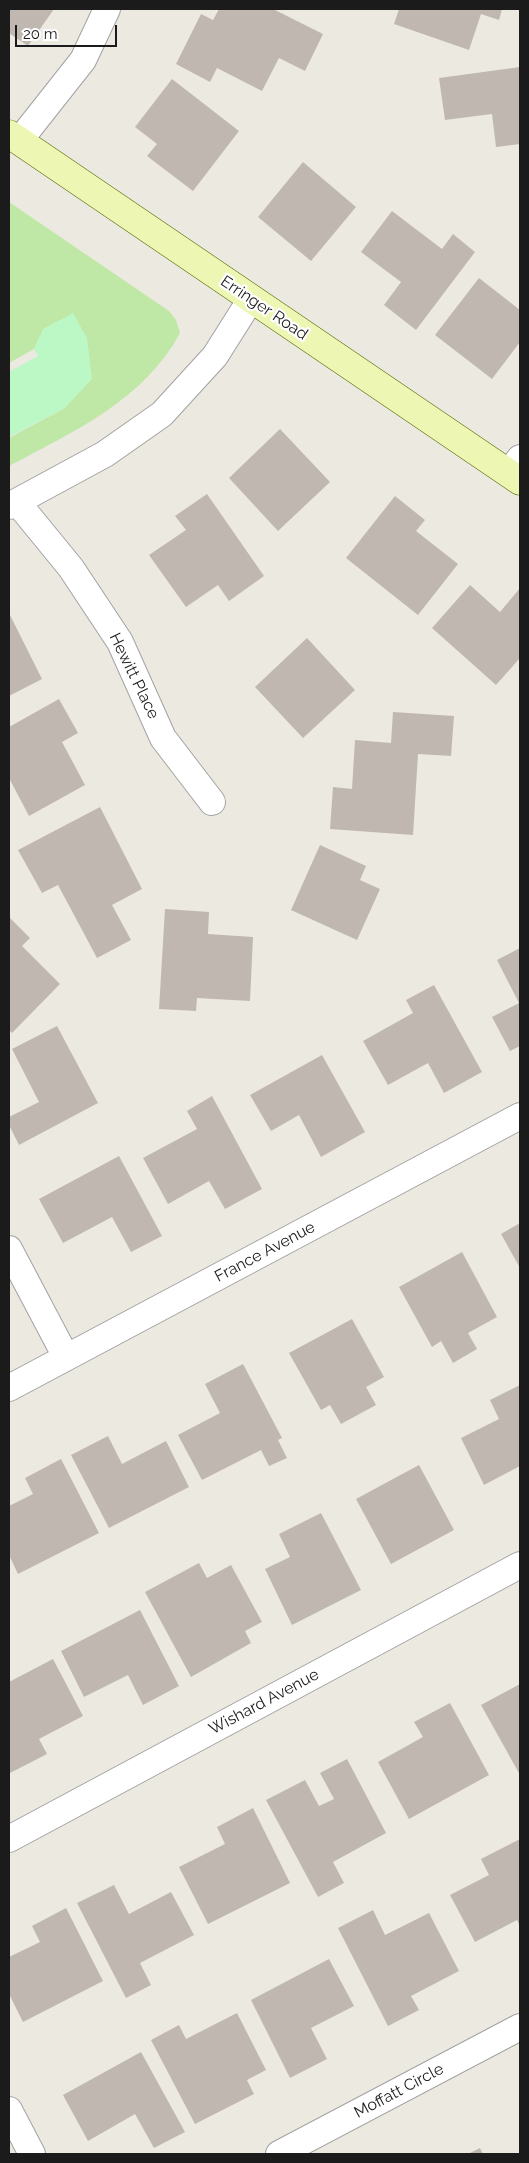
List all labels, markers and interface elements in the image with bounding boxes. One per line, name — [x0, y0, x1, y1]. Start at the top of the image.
scale bar — [18, 15, 120, 47]
text: 20 m — [23, 25, 58, 43]
street label: Erringer Road — [217, 272, 311, 344]
street label: Hewitt Place — [105, 630, 163, 722]
street label: France Avenue — [212, 1218, 318, 1286]
street label: Wishard Avenue — [206, 1665, 322, 1739]
street label: Moffatt Circle — [351, 2059, 447, 2123]

